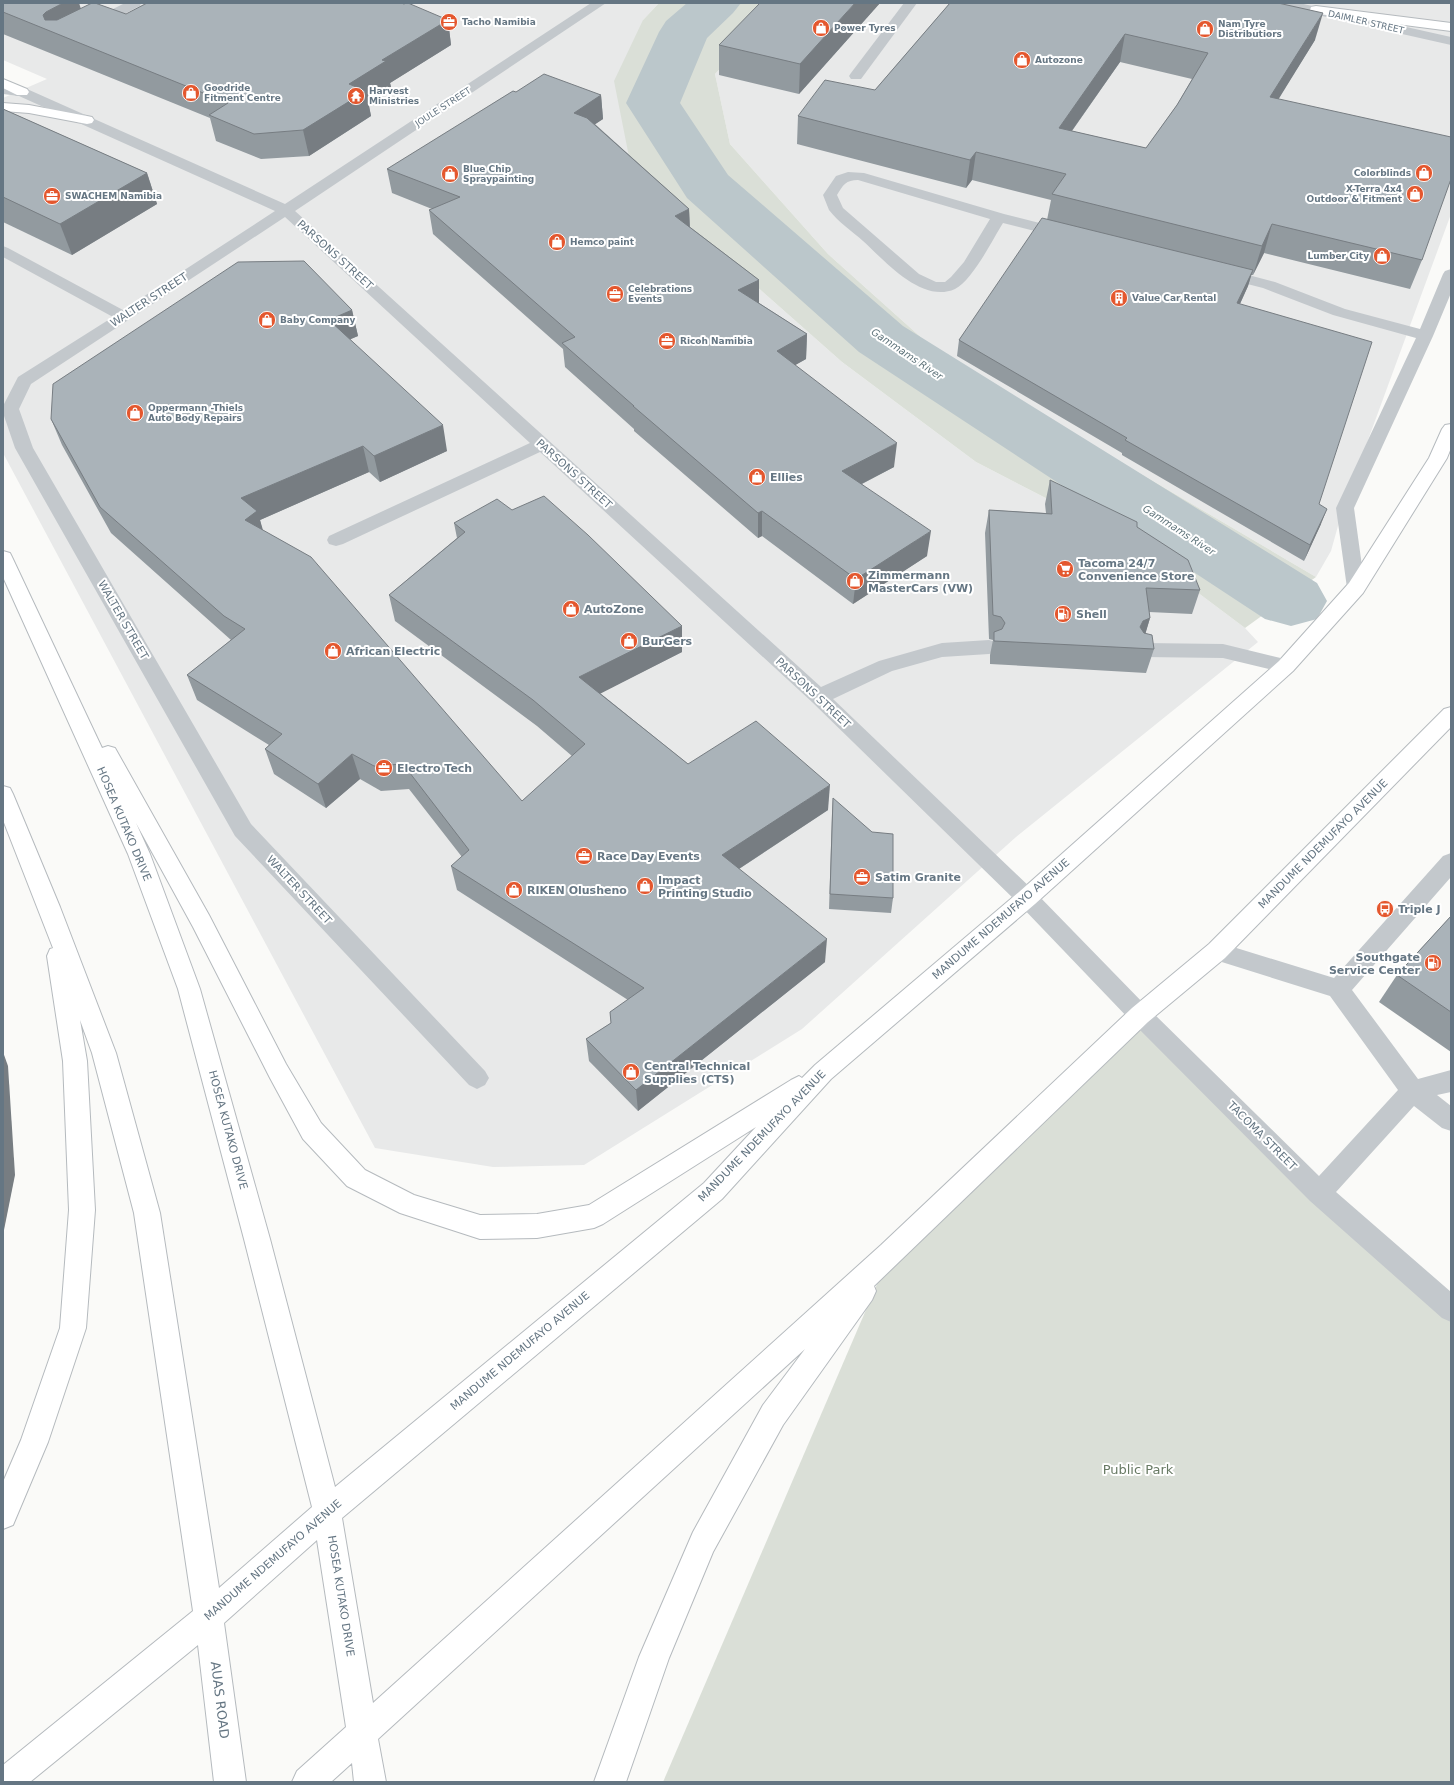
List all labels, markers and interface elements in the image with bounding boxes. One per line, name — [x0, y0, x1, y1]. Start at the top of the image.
street label: DAIMLER STREET — [1327, 8, 1405, 36]
office icon: Tacho Namibia — [439, 12, 459, 32]
place label: Tacho Namibia — [462, 17, 536, 27]
shop icon: Power Tyres — [811, 18, 831, 38]
shop icon: Nam Tyre Distributiors — [1195, 19, 1215, 39]
place label: Nam Tyre Distributiors — [1218, 19, 1282, 39]
place label: Power Tyres — [834, 23, 896, 33]
shop icon: Autozone — [1012, 50, 1032, 70]
place label: Autozone — [1035, 55, 1083, 65]
shop icon: Goodride Fitment Centre — [181, 83, 201, 103]
place label: Goodride Fitment Centre — [204, 83, 281, 103]
street label: JOULE STREET — [413, 85, 473, 129]
temple icon: Harvest Ministries — [346, 86, 366, 106]
place label: Harvest Ministries — [369, 86, 419, 106]
shop icon: Colorblinds — [1414, 163, 1434, 183]
shop icon: Blue Chip Spraypainting — [440, 164, 460, 184]
place label: Blue Chip Spraypainting — [463, 164, 534, 184]
place label: Colorblinds — [1354, 168, 1411, 178]
place label: X-Terra 4x4 Outdoor & Fitment — [1307, 184, 1403, 204]
shop icon: X-Terra 4x4 Outdoor & Fitment — [1405, 184, 1425, 204]
office icon: SWACHEM Namibia — [42, 186, 62, 206]
place label: SWACHEM Namibia — [65, 191, 162, 201]
street label: PARSONS STREET — [294, 218, 376, 293]
shop icon: Hemco paint — [547, 232, 567, 252]
place label: Hemco paint — [570, 237, 635, 247]
shop icon: Lumber City — [1372, 246, 1392, 266]
place label: Lumber City — [1308, 251, 1369, 261]
street label: WALTER STREET — [108, 270, 190, 330]
office icon: Celebrations Events — [605, 284, 625, 304]
place label: Celebrations Events — [628, 284, 692, 304]
building icon: Value Car Rental — [1109, 288, 1129, 308]
place label: Value Car Rental — [1132, 293, 1216, 303]
shop icon: Baby Company — [257, 310, 277, 330]
place label: Baby Company — [280, 315, 355, 325]
water label: Gammams River — [869, 326, 945, 382]
office icon: Ricoh Namibia — [657, 331, 677, 351]
place label: Ricoh Namibia — [680, 336, 753, 346]
shop icon: Oppermann -Thiels Auto Body Repairs — [125, 403, 145, 423]
place label: Oppermann -Thiels Auto Body Repairs — [148, 403, 243, 423]
street label: PARSONS STREET — [533, 437, 615, 512]
shop icon: Ellies — [747, 467, 767, 487]
place label: Ellies — [770, 471, 803, 484]
water label: Gammams River — [1141, 503, 1218, 558]
place label: Tacoma 24/7 Convenience Store — [1078, 557, 1194, 583]
supermarket icon: Tacoma 24/7 Convenience Store — [1055, 559, 1075, 579]
place label: Zimmermann MasterCars (VW) — [868, 569, 973, 595]
shop icon: Zimmermann MasterCars (VW) — [845, 571, 865, 591]
street label: WALTER STREET — [95, 578, 151, 662]
shop icon: AutoZone — [561, 599, 581, 619]
place label: AutoZone — [584, 603, 644, 616]
fuel station icon: Shell — [1053, 604, 1073, 624]
place label: Shell — [1076, 608, 1107, 621]
shop icon: BurGers — [619, 631, 639, 651]
place label: BurGers — [642, 635, 693, 648]
shop icon: African Electric — [323, 641, 343, 661]
place label: African Electric — [346, 645, 440, 658]
street label: PARSONS STREET — [773, 655, 853, 731]
office icon: Electro Tech — [374, 758, 394, 778]
place label: Electro Tech — [397, 762, 472, 775]
street label: HOSEA KUTAKO DRIVE — [94, 765, 154, 883]
street label: MANDUME NDEMUFAYO AVENUE — [1256, 777, 1390, 911]
office icon: Race Day Events — [574, 846, 594, 866]
place label: Race Day Events — [597, 850, 700, 863]
street label: WALTER STREET — [264, 853, 334, 927]
street label: MANDUME NDEMUFAYO AVENUE — [930, 856, 1072, 982]
office icon: Satim Granite — [852, 867, 872, 887]
place label: Satim Granite — [875, 871, 961, 884]
place label: Impact Printing Studio — [658, 874, 752, 900]
shop icon: Impact Printing Studio — [635, 876, 655, 896]
shop icon: RIKEN Olusheno — [504, 880, 524, 900]
place label: RIKEN Olusheno — [527, 884, 627, 897]
bus stop icon: Triple J — [1375, 899, 1395, 919]
place label: Triple J — [1398, 903, 1441, 916]
place label: Southgate Service Center — [1329, 951, 1421, 977]
fuel station icon: Southgate Service Center — [1423, 953, 1443, 973]
place label: Central Technical Supplies (CTS) — [644, 1060, 750, 1086]
shop icon: Central Technical Supplies (CTS) — [621, 1062, 641, 1082]
street label: MANDUME NDEMUFAYO AVENUE — [696, 1068, 828, 1204]
street label: HOSEA KUTAKO DRIVE — [206, 1069, 250, 1191]
street label: TACOMA STREET — [1224, 1098, 1299, 1173]
street label: MANDUME NDEMUFAYO AVENUE — [448, 1289, 592, 1413]
park label: Public Park — [1103, 1462, 1174, 1477]
street label: MANDUME NDEMUFAYO AVENUE — [202, 1497, 344, 1623]
street label: HOSEA KUTAKO DRIVE — [325, 1534, 357, 1658]
street label: AUAS ROAD — [208, 1661, 232, 1739]

